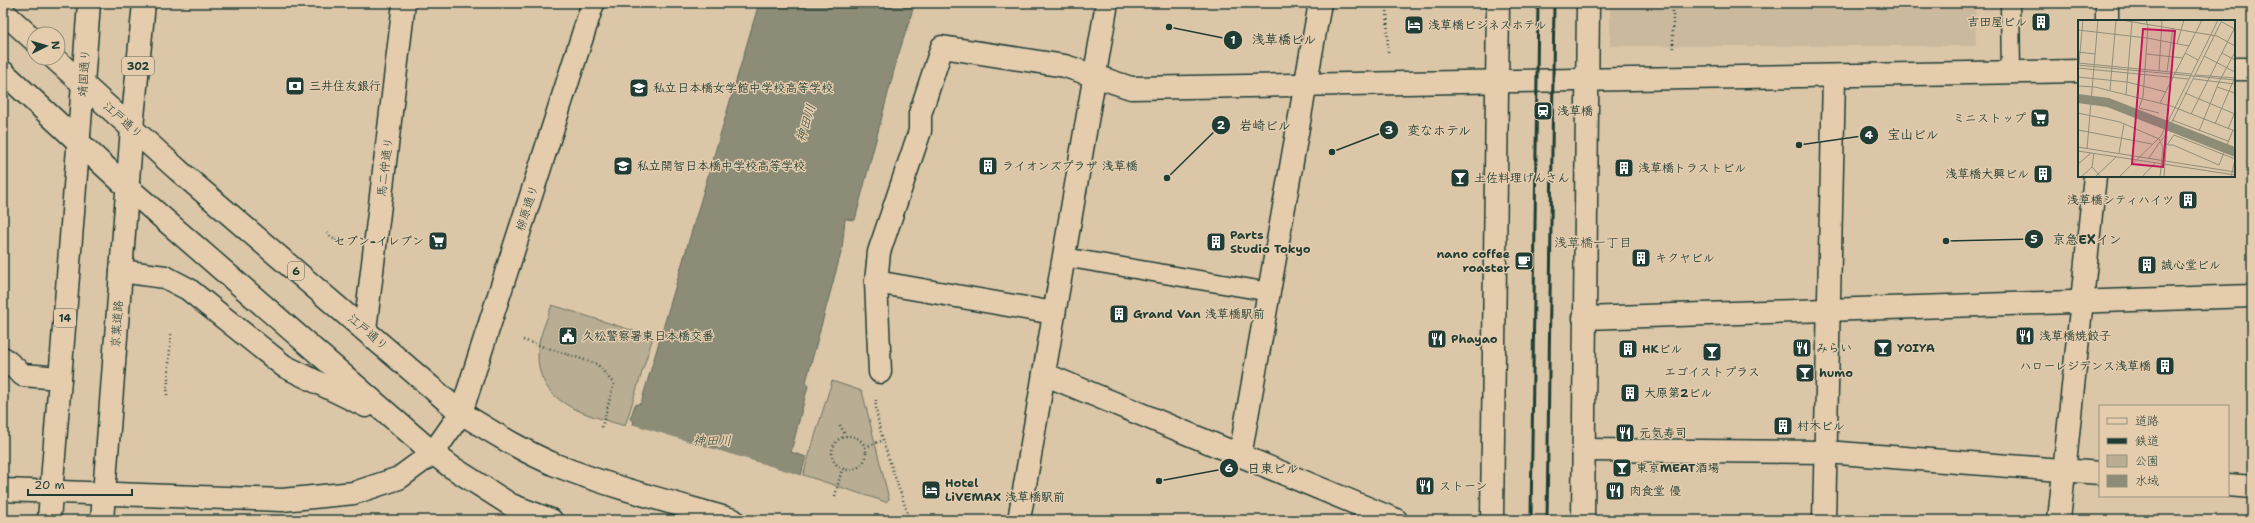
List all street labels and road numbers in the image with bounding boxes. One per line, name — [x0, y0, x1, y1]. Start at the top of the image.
street label: 靖国通り — [74, 48, 94, 98]
road number: 302 — [122, 57, 154, 75]
street label: 江戸通り — [100, 98, 146, 142]
street label: 馬二仲通り — [373, 136, 397, 198]
street label: 柳原通り — [512, 183, 542, 233]
road number: 6 — [288, 262, 304, 280]
street label: 京葉道路 — [107, 299, 127, 349]
road number: 14 — [54, 309, 76, 327]
street label: 江戸通り — [345, 310, 391, 354]

